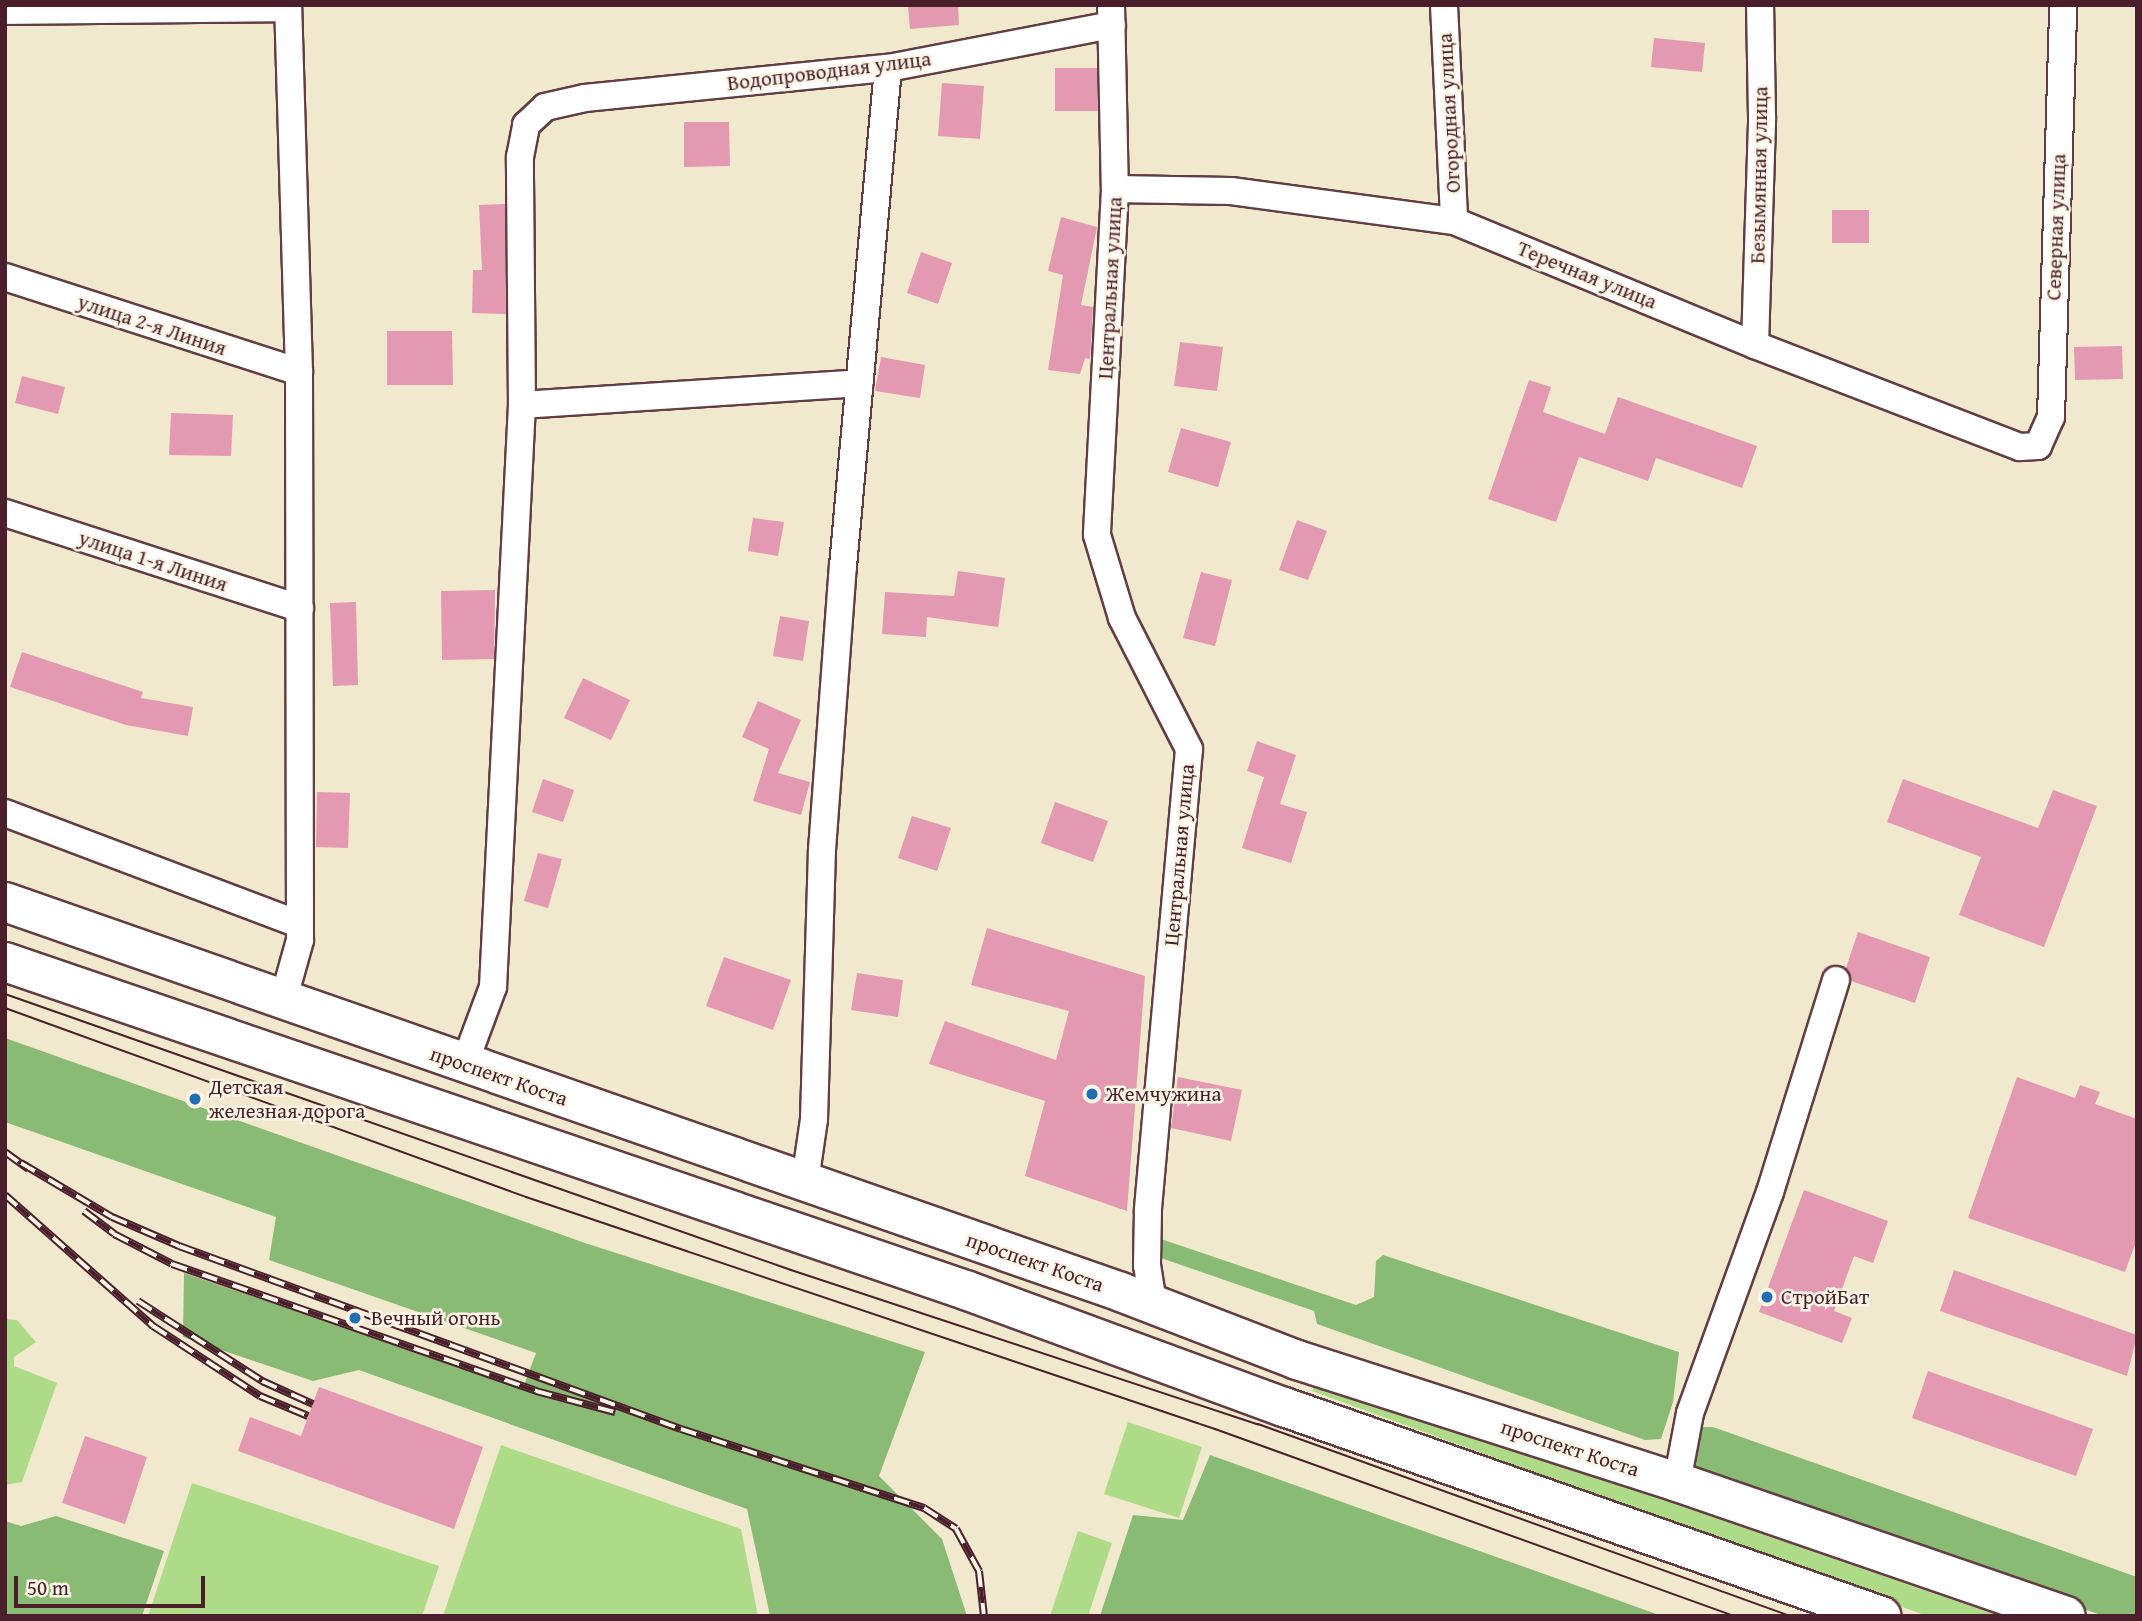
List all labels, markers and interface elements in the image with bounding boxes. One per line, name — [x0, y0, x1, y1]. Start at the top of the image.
street label: Огородная улица — [1432, 32, 1466, 194]
street label: Водопроводная улица — [726, 46, 932, 96]
street label: Безымянная улица — [1745, 86, 1773, 264]
street label: Северная улица — [2041, 153, 2071, 301]
street label: Центральная улица — [1093, 196, 1127, 380]
street label: Теречная улица — [1514, 236, 1660, 314]
street label: улица 2-я Линия — [74, 289, 230, 361]
street label: улица 1-я Линия — [75, 525, 231, 597]
street label: Центральная улица — [1158, 763, 1200, 947]
street label: проспект Коста — [427, 1041, 571, 1111]
place label: Детская железная дорога — [209, 1074, 365, 1124]
place label: Жемчужина — [1106, 1081, 1221, 1107]
marker: Жемчужина — [1084, 1086, 1100, 1102]
marker: Детская железная дорога — [187, 1091, 203, 1107]
street label: проспект Коста — [963, 1227, 1107, 1297]
place label: СтройБат — [1781, 1284, 1869, 1310]
marker: СтройБат — [1759, 1289, 1775, 1305]
place label: Вечный огонь — [371, 1305, 500, 1331]
marker: Вечный огонь — [345, 1308, 365, 1328]
street label: проспект Коста — [1498, 1414, 1642, 1482]
scale bar — [18, 1562, 208, 1606]
text: 50 m — [27, 1572, 69, 1603]

